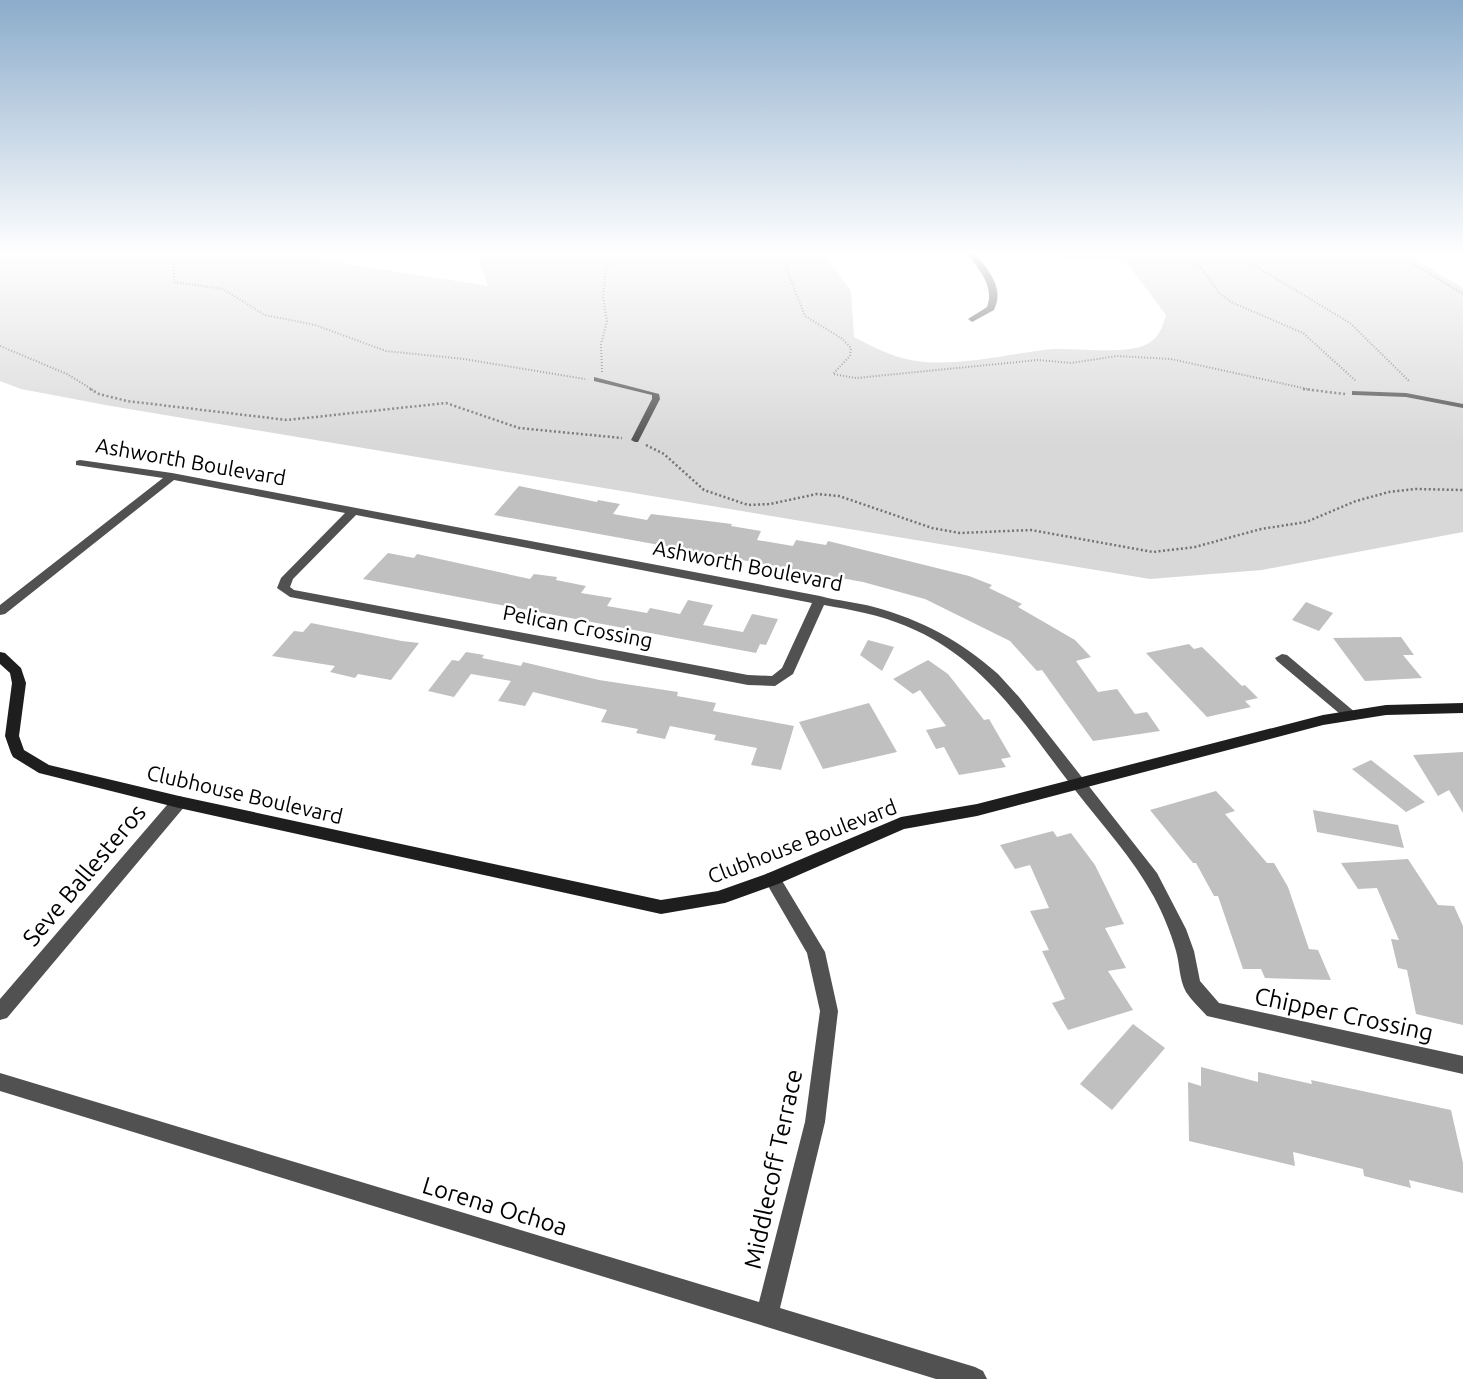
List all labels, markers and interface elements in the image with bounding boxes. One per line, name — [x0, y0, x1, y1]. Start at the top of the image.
street label: Ashworth Boulevard — [94, 432, 288, 490]
street label: Ashworth Boulevard — [651, 535, 845, 595]
street label: Pelican Crossing — [501, 600, 655, 652]
street label: Clubhouse Boulevard — [145, 760, 345, 828]
street label: Clubhouse Boulevard — [704, 794, 900, 888]
street label: Seve Ballesteros — [17, 799, 151, 951]
street label: Chipper Crossing — [1252, 982, 1436, 1046]
street label: Middlecoff Terrace — [739, 1067, 807, 1271]
street label: Lorena Ochoa — [419, 1171, 571, 1241]

